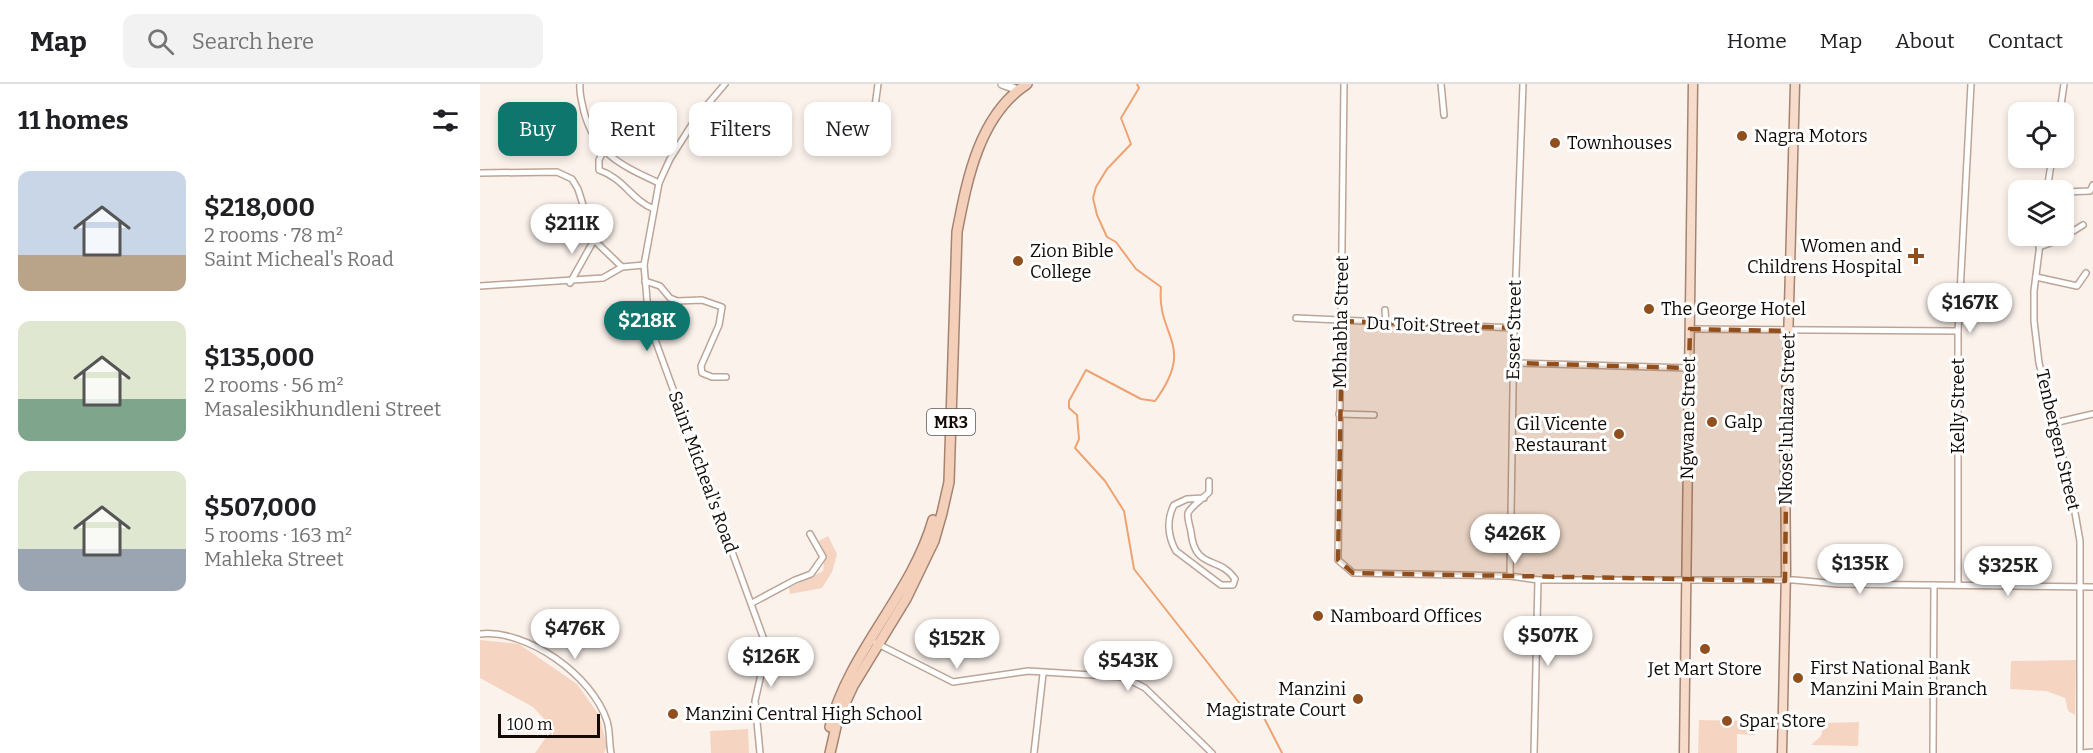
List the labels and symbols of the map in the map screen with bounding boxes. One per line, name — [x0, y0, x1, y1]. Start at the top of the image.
place label: Nagra Motors — [1754, 125, 1868, 147]
marker: Nagra Motors — [1735, 129, 1749, 143]
place label: Townhouses — [1567, 132, 1672, 154]
marker: Townhouses — [1548, 136, 1562, 150]
pin: $211K — [530, 204, 614, 255]
place label: Women and Childrens Hospital — [1747, 235, 1902, 278]
place label: Zion Bible College — [1030, 240, 1114, 283]
marker: Women and Childrens Hospital — [1907, 247, 1925, 265]
marker: Zion Bible College — [1011, 254, 1025, 268]
street label: Mbhabha Street — [1329, 255, 1353, 389]
street label: Esser Street — [1502, 279, 1526, 380]
pin: $167K — [1928, 283, 2012, 334]
place label: The George Hotel — [1661, 298, 1806, 320]
pin: $218K — [605, 301, 689, 352]
marker: The George Hotel — [1642, 302, 1656, 316]
street label: Du Toit Street — [1366, 312, 1481, 338]
street label: Nkose'luhlaza Street — [1774, 332, 1800, 505]
street label: Ngwane Street — [1676, 356, 1700, 480]
street label: Kelly Street — [1947, 358, 1969, 454]
street label: Tenbergen Street — [2031, 367, 2085, 513]
street label: Saint Micheal's Road — [663, 388, 743, 556]
road number: MR3 — [927, 409, 975, 435]
place label: Galp — [1724, 411, 1763, 433]
place label: Gil Vicente Restaurant — [1515, 413, 1607, 456]
marker: Galp — [1705, 415, 1719, 429]
marker: Gil Vicente Restaurant — [1612, 427, 1626, 441]
pin: $426K — [1473, 514, 1557, 565]
pin: $135K — [1818, 544, 1902, 595]
pin: $325K — [1966, 546, 2050, 597]
place label: Namboard Offices — [1330, 605, 1482, 627]
pin: $476K — [533, 609, 617, 660]
marker: Namboard Offices — [1311, 609, 1325, 623]
pin: $507K — [1506, 616, 1590, 667]
pin: $152K — [915, 619, 999, 670]
pin: $126K — [729, 637, 813, 688]
pin: $543K — [1086, 641, 1170, 692]
marker: Jet Mart Store — [1698, 642, 1712, 656]
place label: First National Bank Manzini Main Branch — [1810, 657, 1987, 700]
place label: Jet Mart Store — [1647, 658, 1762, 680]
marker: First National Bank Manzini Main Branch — [1791, 671, 1805, 685]
place label: Manzini Magistrate Court — [1206, 678, 1346, 721]
marker: Manzini Magistrate Court — [1351, 692, 1365, 706]
place label: Manzini Central High School — [685, 703, 922, 725]
marker: Manzini Central High School — [666, 707, 680, 721]
place label: Spar Store — [1739, 710, 1826, 732]
scale bar — [498, 711, 600, 738]
marker: Spar Store — [1720, 714, 1734, 728]

